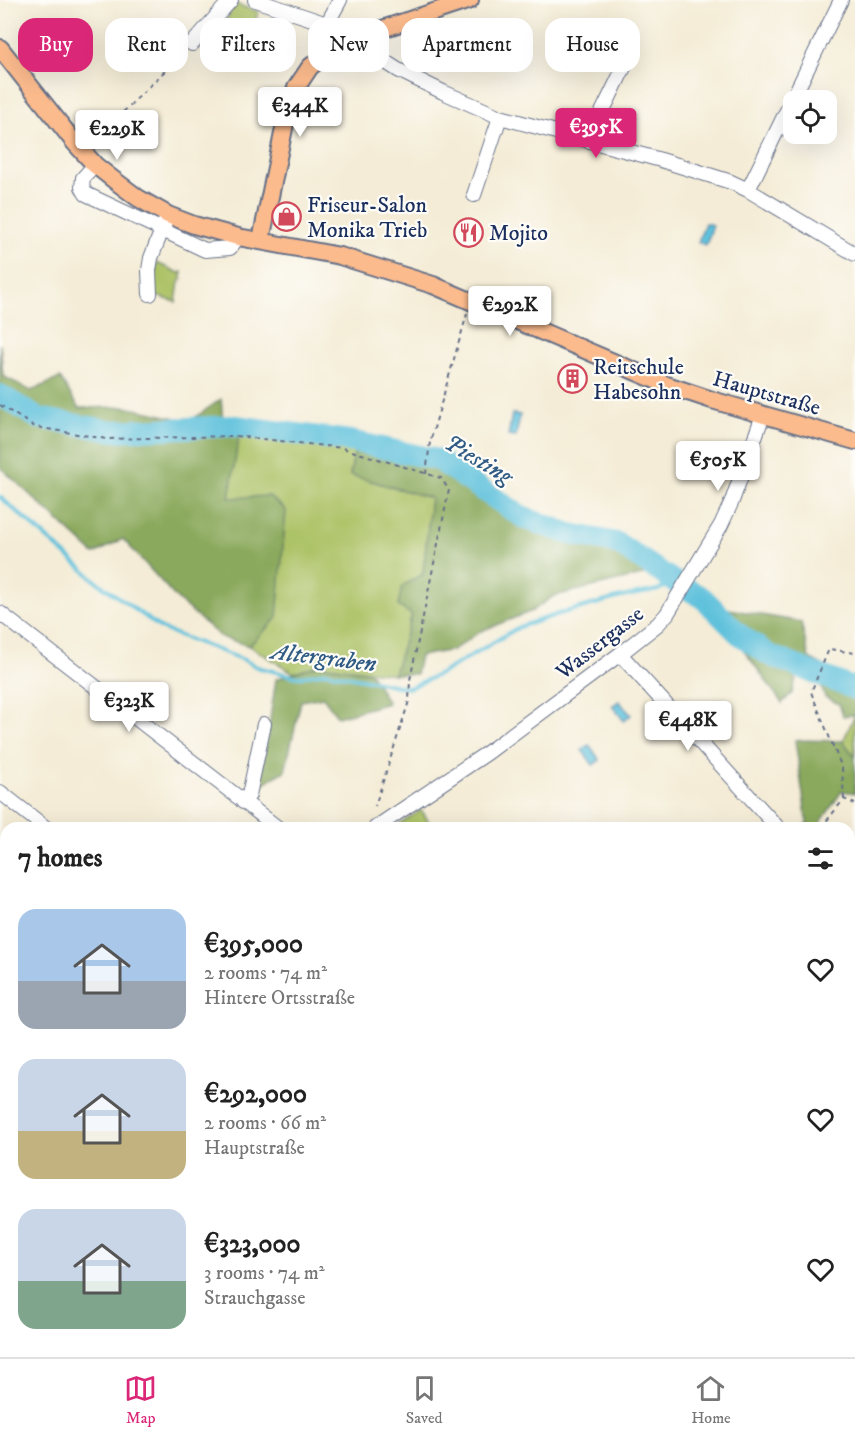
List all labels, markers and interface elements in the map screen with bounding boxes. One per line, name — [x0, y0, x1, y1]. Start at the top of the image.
chip: Buy — [18, 18, 93, 72]
chip: Rent — [105, 18, 188, 72]
chip: Filters — [200, 18, 296, 72]
chip: New — [308, 18, 389, 72]
chip: Apartment — [401, 18, 533, 72]
chip: House — [545, 18, 640, 72]
pin: €344K — [258, 87, 342, 138]
map controls — [783, 90, 837, 144]
button: locate — [783, 90, 837, 144]
text: €344K — [272, 94, 328, 119]
pin: €395K — [554, 108, 638, 159]
pin: €229K — [75, 110, 159, 161]
text: €395K — [569, 115, 623, 140]
text: €229K — [89, 117, 145, 142]
place label: Friseur-Salon Monika Trieb — [307, 192, 428, 244]
shop icon: Friseur-Salon Monika Trieb — [270, 201, 302, 233]
restaurant icon: Mojito — [452, 216, 484, 248]
place label: Mojito — [489, 220, 548, 247]
pin: €292K — [468, 286, 552, 337]
text: €292K — [482, 293, 538, 318]
place label: Reitschule Habesohn — [593, 354, 684, 406]
building icon: Reitschule Habesohn — [556, 363, 588, 395]
street label: Hauptstraße — [710, 365, 824, 422]
water label: Piesting — [439, 428, 520, 493]
pin: €505K — [676, 441, 760, 492]
text: €505K — [690, 448, 746, 473]
street label: Wassergasse — [550, 601, 649, 686]
water label: Altergraben — [267, 636, 378, 679]
pin: €323K — [87, 682, 171, 733]
text: €323K — [104, 689, 154, 714]
pin: €448K — [646, 701, 730, 752]
text: €448K — [659, 708, 717, 733]
text: 7 homes — [18, 842, 102, 875]
icon: filters — [804, 842, 837, 875]
text: €395,000 — [204, 928, 303, 961]
icon: home — [66, 933, 138, 1005]
icon: heart — [804, 953, 837, 986]
text: 2 rooms · 74 m² — [204, 961, 327, 986]
text: Hintere Ortsstraße — [204, 986, 355, 1011]
text: €292,000 — [204, 1078, 307, 1111]
icon: home — [66, 1083, 138, 1155]
icon: heart — [804, 1103, 837, 1136]
text: 2 rooms · 66 m² — [204, 1111, 326, 1136]
text: Hauptstraße — [204, 1136, 305, 1161]
text: €323,000 — [204, 1228, 300, 1261]
icon: home — [66, 1233, 138, 1305]
icon: heart — [804, 1253, 837, 1286]
text: 3 rooms · 74 m² — [204, 1261, 325, 1286]
text: Strauchgasse — [204, 1286, 305, 1311]
tab: Map — [124, 1372, 157, 1428]
tab: Saved — [406, 1372, 443, 1428]
tab: Home — [691, 1372, 731, 1428]

